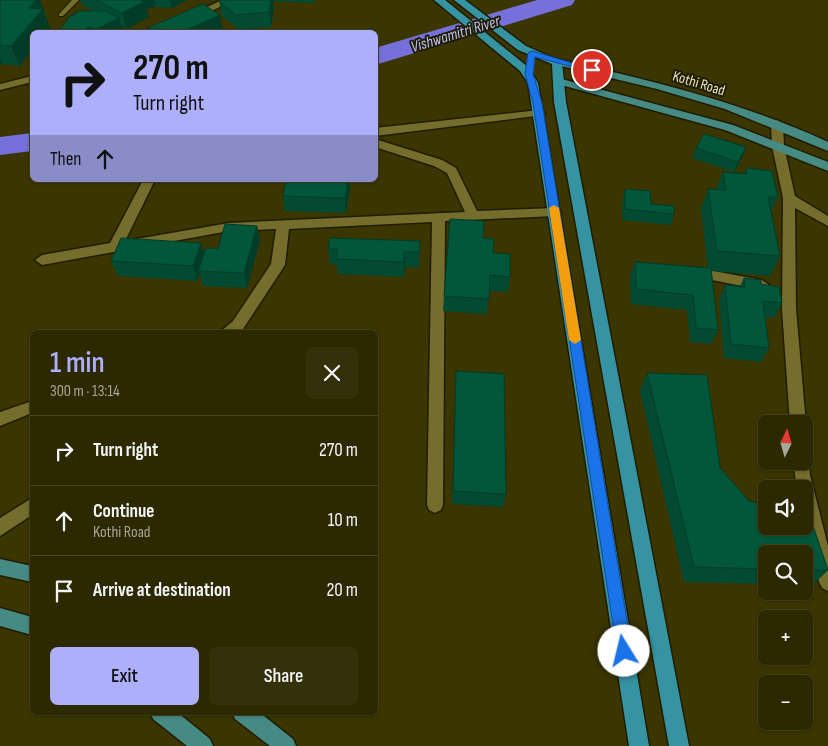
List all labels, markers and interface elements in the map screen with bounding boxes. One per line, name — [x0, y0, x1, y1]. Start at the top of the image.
water label: Vishwamitri River — [409, 12, 503, 57]
text: 270 m — [133, 47, 209, 90]
pin — [571, 49, 613, 91]
icon: right — [50, 50, 115, 115]
icon: arrive — [578, 56, 606, 84]
street label: Kothi Road — [670, 67, 727, 100]
text: Turn right — [133, 90, 204, 117]
icon: ahead — [91, 145, 119, 173]
text: Then — [50, 148, 81, 171]
text: 1 min — [50, 345, 105, 381]
button: close — [306, 347, 358, 399]
text: 300 m · 13:14 — [50, 382, 120, 401]
north arrow — [758, 415, 812, 470]
map controls — [758, 415, 813, 730]
icon: right — [50, 437, 78, 465]
text: Turn right — [93, 439, 158, 462]
text: 270 m — [319, 439, 358, 462]
button: sound — [758, 480, 813, 535]
text: Continue — [93, 500, 154, 523]
icon: ahead — [50, 507, 78, 535]
text: 10 m — [328, 509, 358, 532]
text: Kothi Road — [93, 523, 151, 542]
button: search — [758, 545, 813, 600]
icon: arrive — [50, 577, 78, 605]
text: Arrive at destination — [93, 579, 231, 602]
text: 20 m — [326, 579, 358, 602]
button: + — [758, 610, 813, 665]
position arrow — [597, 624, 649, 676]
button: Exit — [50, 647, 199, 705]
button: Share — [209, 647, 358, 705]
button: − — [758, 675, 813, 730]

